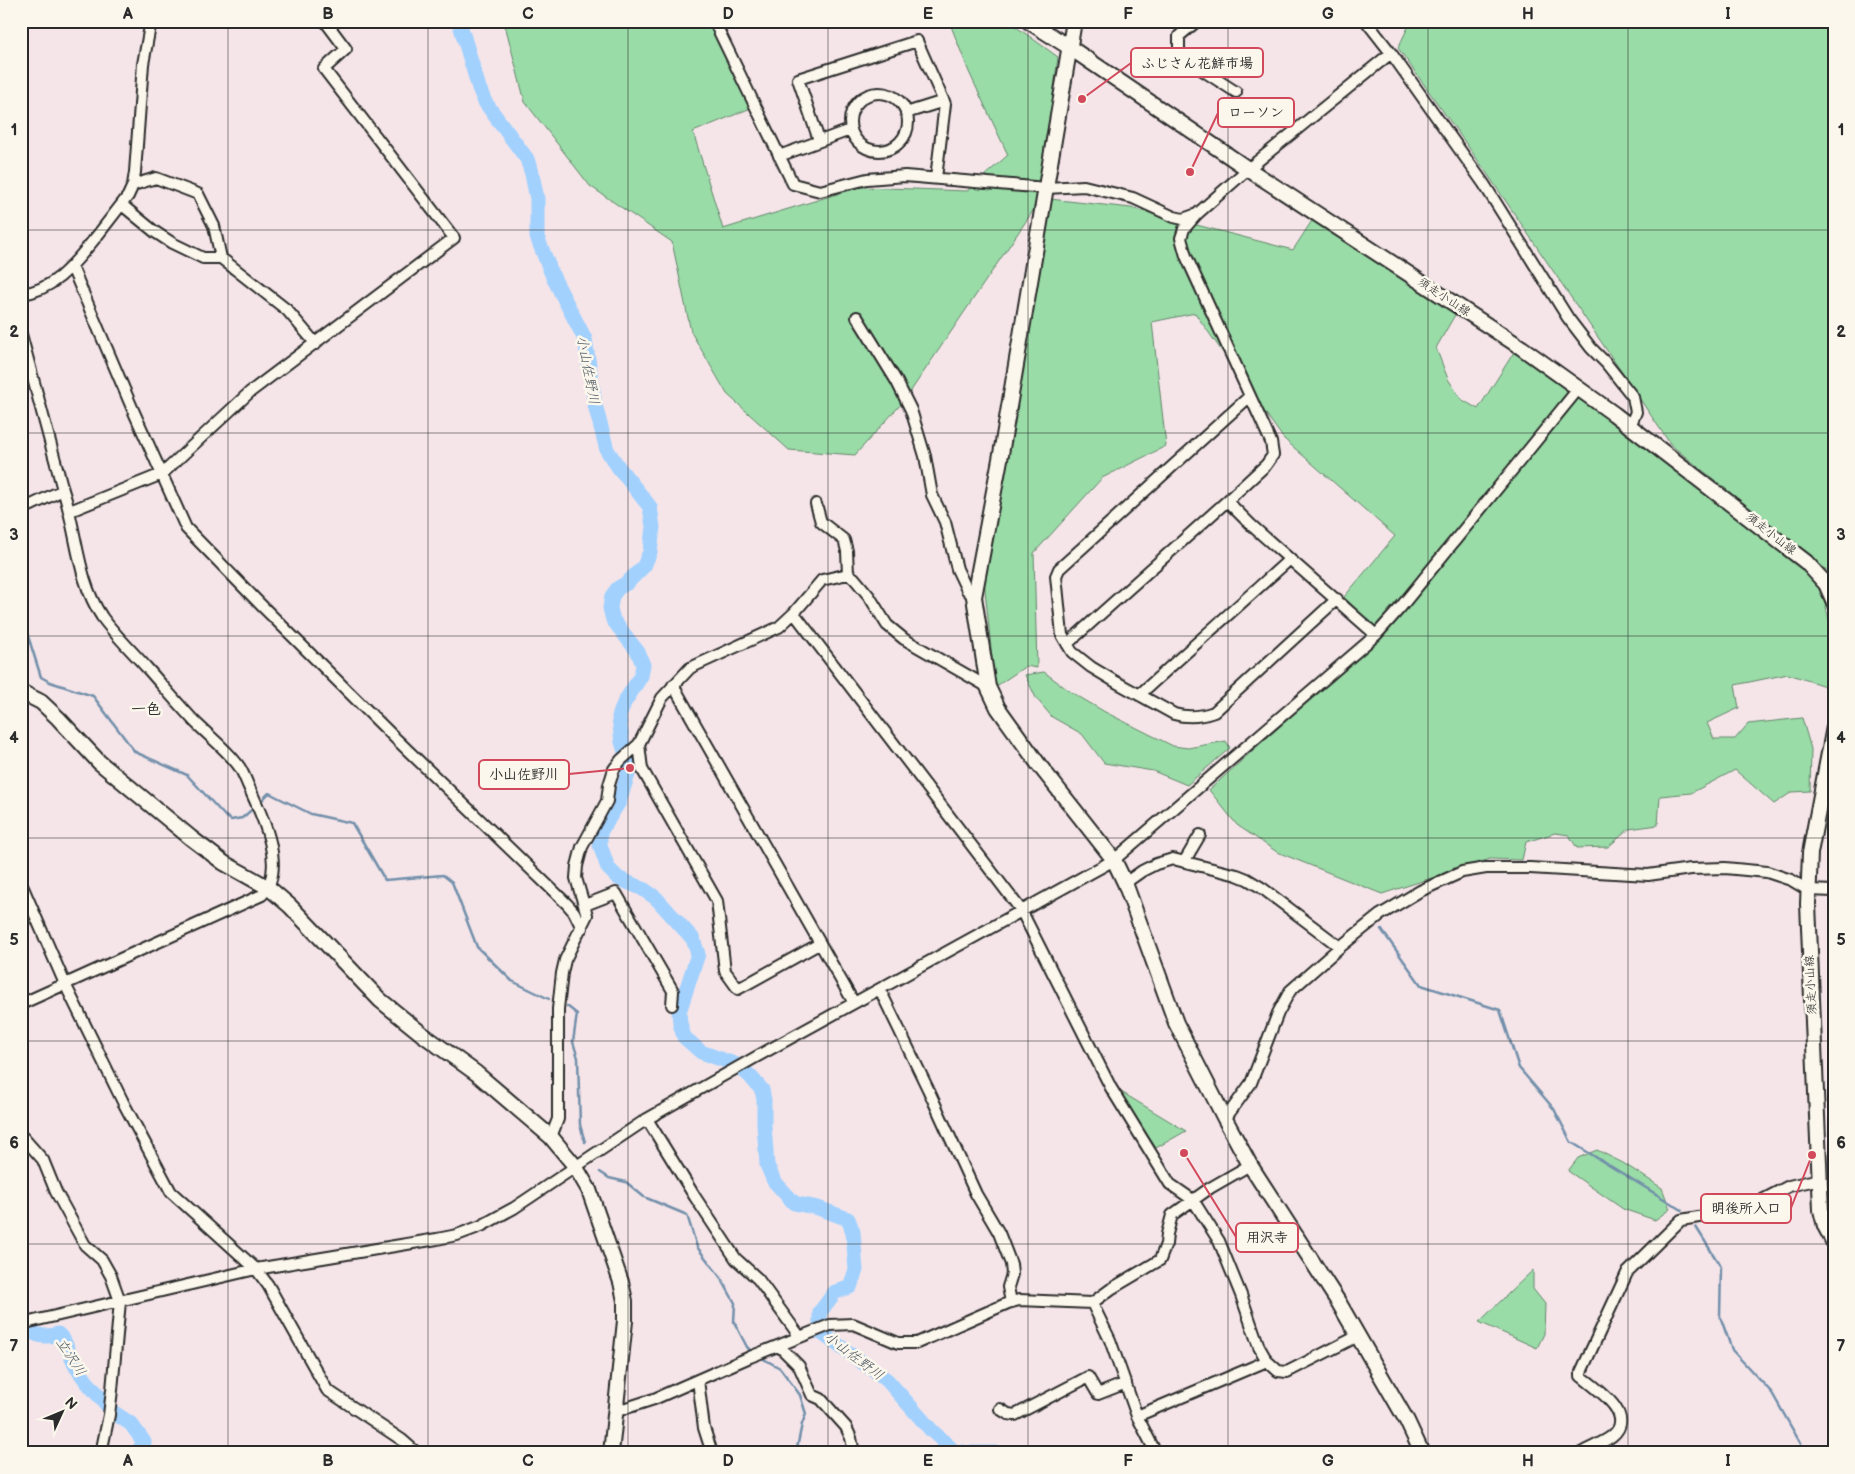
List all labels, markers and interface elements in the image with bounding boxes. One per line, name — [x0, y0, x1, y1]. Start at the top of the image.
text: A — [122, 5, 133, 24]
text: B — [322, 5, 334, 24]
text: C — [522, 5, 534, 24]
text: D — [722, 5, 734, 24]
text: E — [923, 5, 933, 24]
text: F — [1123, 5, 1133, 24]
text: G — [1322, 5, 1334, 24]
text: H — [1522, 5, 1534, 24]
text: I — [1725, 5, 1731, 24]
callout: ふじさん花鮮市場 — [1131, 48, 1263, 77]
text: ふじさん花鮮市場 — [1141, 55, 1253, 72]
callout: ローソン — [1218, 98, 1294, 127]
text: ローソン — [1228, 104, 1284, 121]
text: 1 — [11, 121, 17, 140]
text: 1 — [1838, 121, 1844, 140]
street label: 須走小山線 — [1415, 274, 1473, 320]
text: 2 — [9, 323, 19, 342]
text: 2 — [1836, 323, 1846, 342]
water label: 小山佐野川 — [573, 334, 603, 406]
street label: 須走小山線 — [1743, 510, 1799, 558]
text: 3 — [9, 526, 19, 545]
text: 3 — [1836, 526, 1846, 545]
district label: 一色 — [131, 700, 161, 719]
text: 4 — [9, 729, 19, 748]
text: 4 — [1836, 729, 1846, 748]
callout: 小山佐野川 — [479, 760, 569, 789]
text: 小山佐野川 — [489, 766, 559, 783]
text: 5 — [9, 931, 19, 950]
text: 5 — [1836, 931, 1846, 950]
street label: 須走小山線 — [1802, 955, 1820, 1015]
text: 6 — [9, 1134, 19, 1153]
text: 6 — [1836, 1134, 1846, 1153]
callout: 明後所入口 — [1701, 1194, 1791, 1223]
text: 明後所入口 — [1711, 1200, 1781, 1217]
callout: 用沢寺 — [1236, 1223, 1298, 1252]
text: 用沢寺 — [1246, 1229, 1288, 1246]
water label: 小山佐野川 — [821, 1328, 887, 1384]
water label: 立沢川 — [52, 1335, 90, 1379]
text: 7 — [10, 1337, 19, 1356]
text: 7 — [1837, 1337, 1846, 1356]
north arrow — [38, 1386, 88, 1436]
text: N — [61, 1394, 81, 1413]
text: A — [122, 1452, 133, 1471]
text: B — [322, 1452, 334, 1471]
text: C — [522, 1452, 534, 1471]
text: D — [722, 1452, 734, 1471]
text: E — [923, 1452, 933, 1471]
text: F — [1123, 1452, 1133, 1471]
text: G — [1322, 1452, 1334, 1471]
text: H — [1522, 1452, 1534, 1471]
text: I — [1725, 1452, 1731, 1471]

